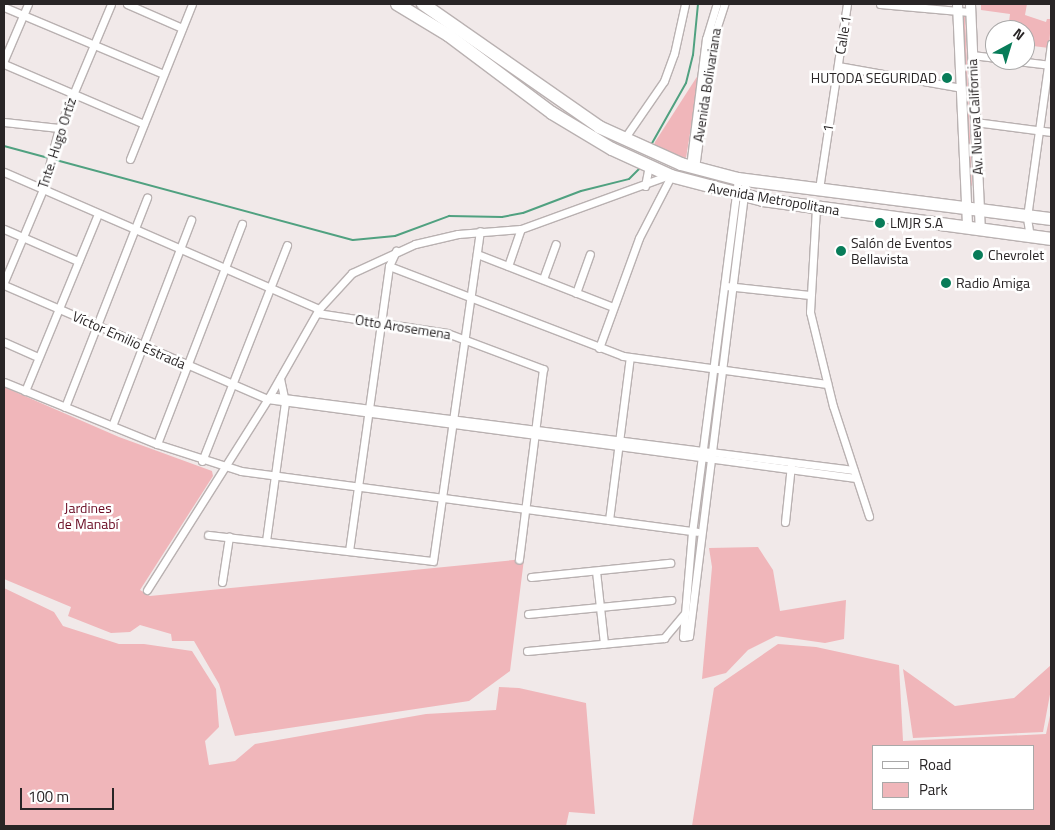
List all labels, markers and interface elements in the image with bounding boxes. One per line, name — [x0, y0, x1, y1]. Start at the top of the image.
street label: Calle 1 — [832, 14, 854, 56]
north arrow — [985, 20, 1035, 70]
text: N — [1009, 23, 1029, 45]
street label: Avenida Bolivariana — [690, 27, 724, 143]
street label: Av. Nueva California — [964, 58, 986, 176]
place label: HUTODA SEGURIDAD — [811, 70, 937, 86]
marker: HUTODA SEGURIDAD — [941, 72, 953, 84]
street label: Tnte. Hugo Ortíz — [34, 95, 80, 191]
street label: 1 — [819, 123, 837, 133]
street label: Avenida Metropolitana — [707, 179, 841, 219]
place label: LMJR S.A — [890, 215, 943, 231]
marker: LMJR S.A — [874, 217, 886, 229]
place label: Salón de Eventos Bellavista — [851, 235, 952, 268]
marker: Salón de Eventos Bellavista — [835, 245, 847, 257]
place label: Chevrolet — [988, 247, 1044, 263]
marker: Chevrolet — [972, 249, 984, 261]
place label: Radio Amiga — [956, 275, 1030, 291]
marker: Radio Amiga — [940, 277, 952, 289]
street label: Víctor Emilio Estrada — [70, 307, 188, 373]
street label: Otto Arosemena — [354, 311, 452, 343]
park label: Jardines de Manabí — [57, 500, 119, 532]
legend — [872, 745, 1035, 810]
text: Road — [919, 753, 951, 776]
scale bar — [22, 778, 116, 810]
text: Park — [919, 778, 948, 801]
text: 100 m — [28, 785, 69, 808]

